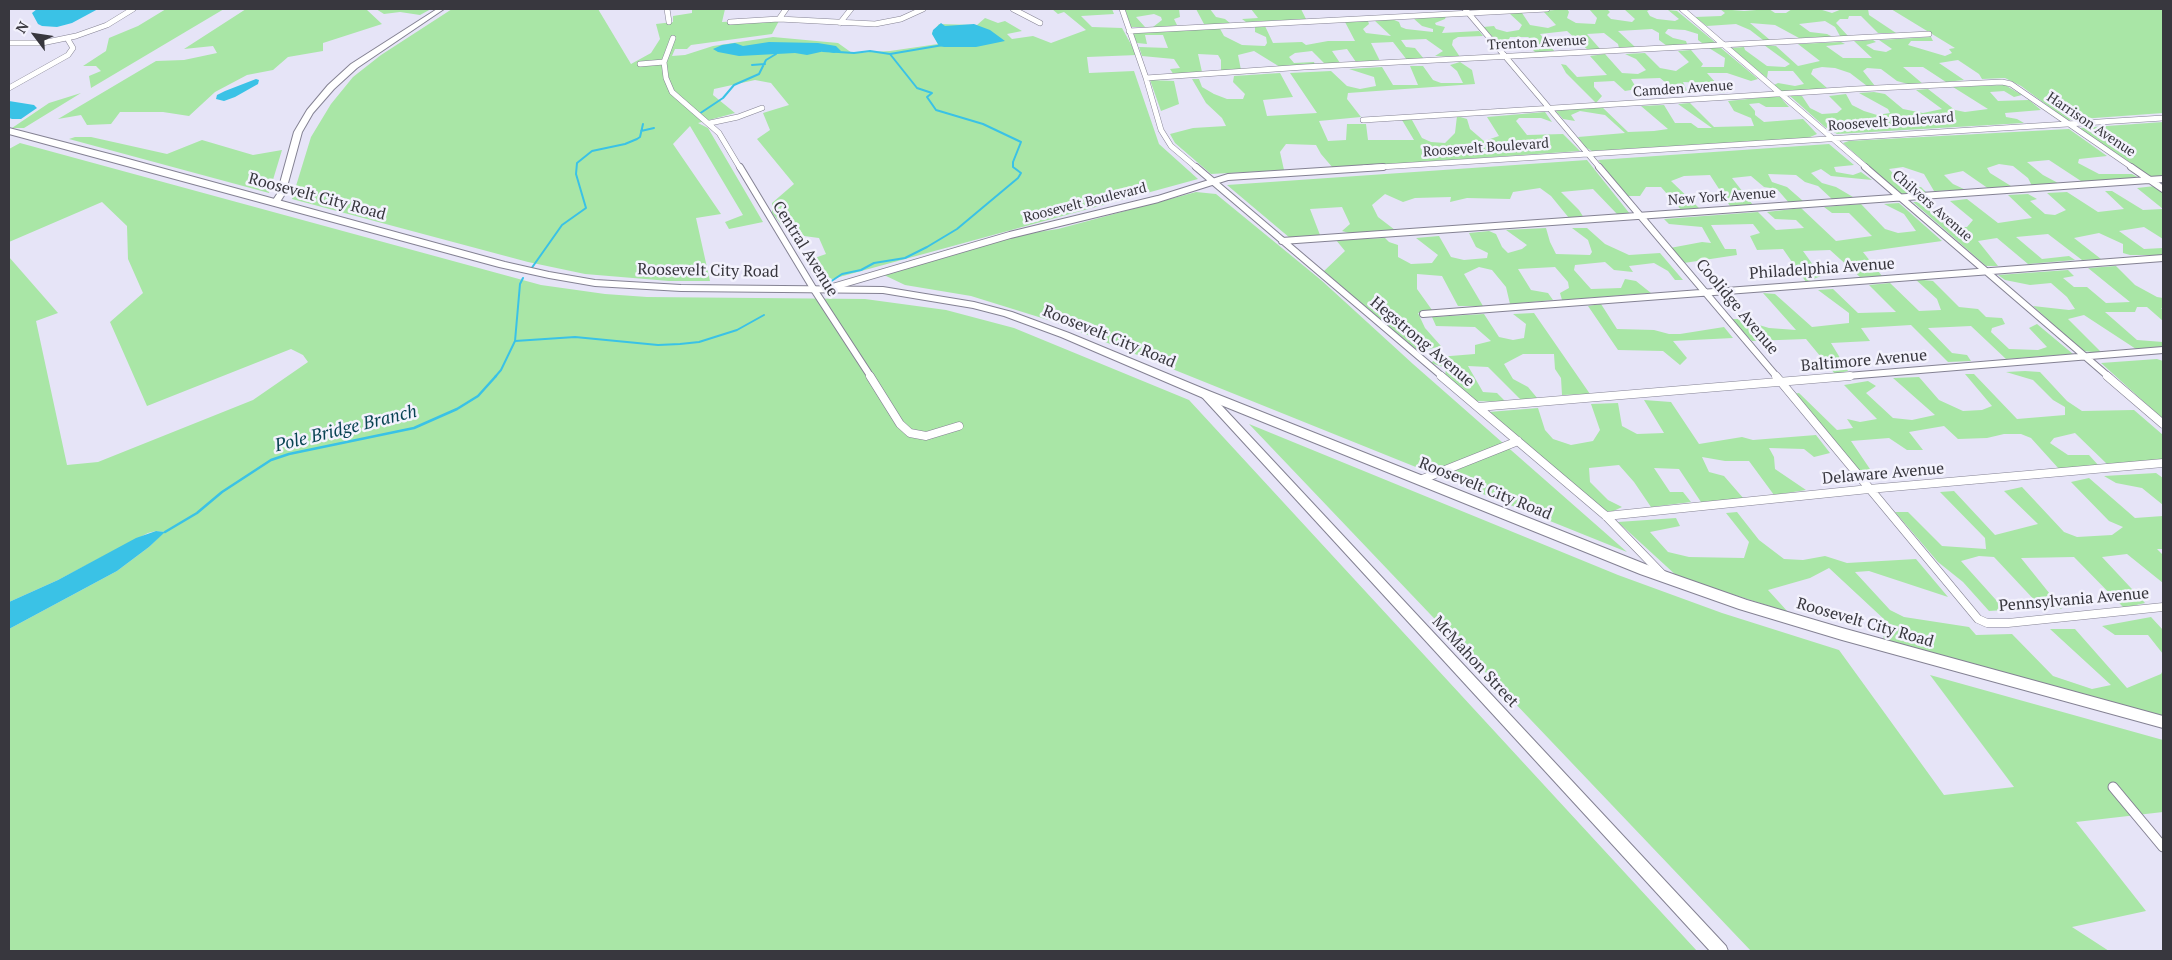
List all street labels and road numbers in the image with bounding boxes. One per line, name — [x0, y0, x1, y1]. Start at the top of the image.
street label: Trenton Avenue — [1487, 32, 1587, 54]
street label: Camden Avenue — [1632, 77, 1734, 101]
street label: Harrison Avenue — [2043, 89, 2139, 161]
street label: Roosevelt Boulevard — [1827, 109, 1955, 135]
street label: Roosevelt Boulevard — [1422, 135, 1550, 161]
street label: Chilvers Avenue — [1889, 167, 1975, 245]
street label: Roosevelt City Road — [246, 169, 388, 225]
street label: Roosevelt Boulevard — [1022, 180, 1148, 226]
street label: New York Avenue — [1667, 185, 1777, 209]
street label: Central Avenue — [768, 198, 842, 300]
street label: Philadelphia Avenue — [1749, 254, 1895, 284]
street label: Coolidge Avenue — [1691, 255, 1783, 359]
street label: Roosevelt City Road — [637, 260, 779, 282]
street label: Hegstrong Avenue — [1366, 293, 1478, 391]
street label: Roosevelt City Road — [1040, 302, 1178, 372]
street label: Baltimore Avenue — [1800, 346, 1928, 376]
street label: Roosevelt City Road — [1416, 454, 1554, 524]
street label: Delaware Avenue — [1821, 459, 1945, 489]
street label: Pennsylvania Avenue — [1998, 584, 2150, 616]
street label: Roosevelt City Road — [1794, 594, 1936, 652]
street label: McMahon Street — [1428, 612, 1522, 712]

